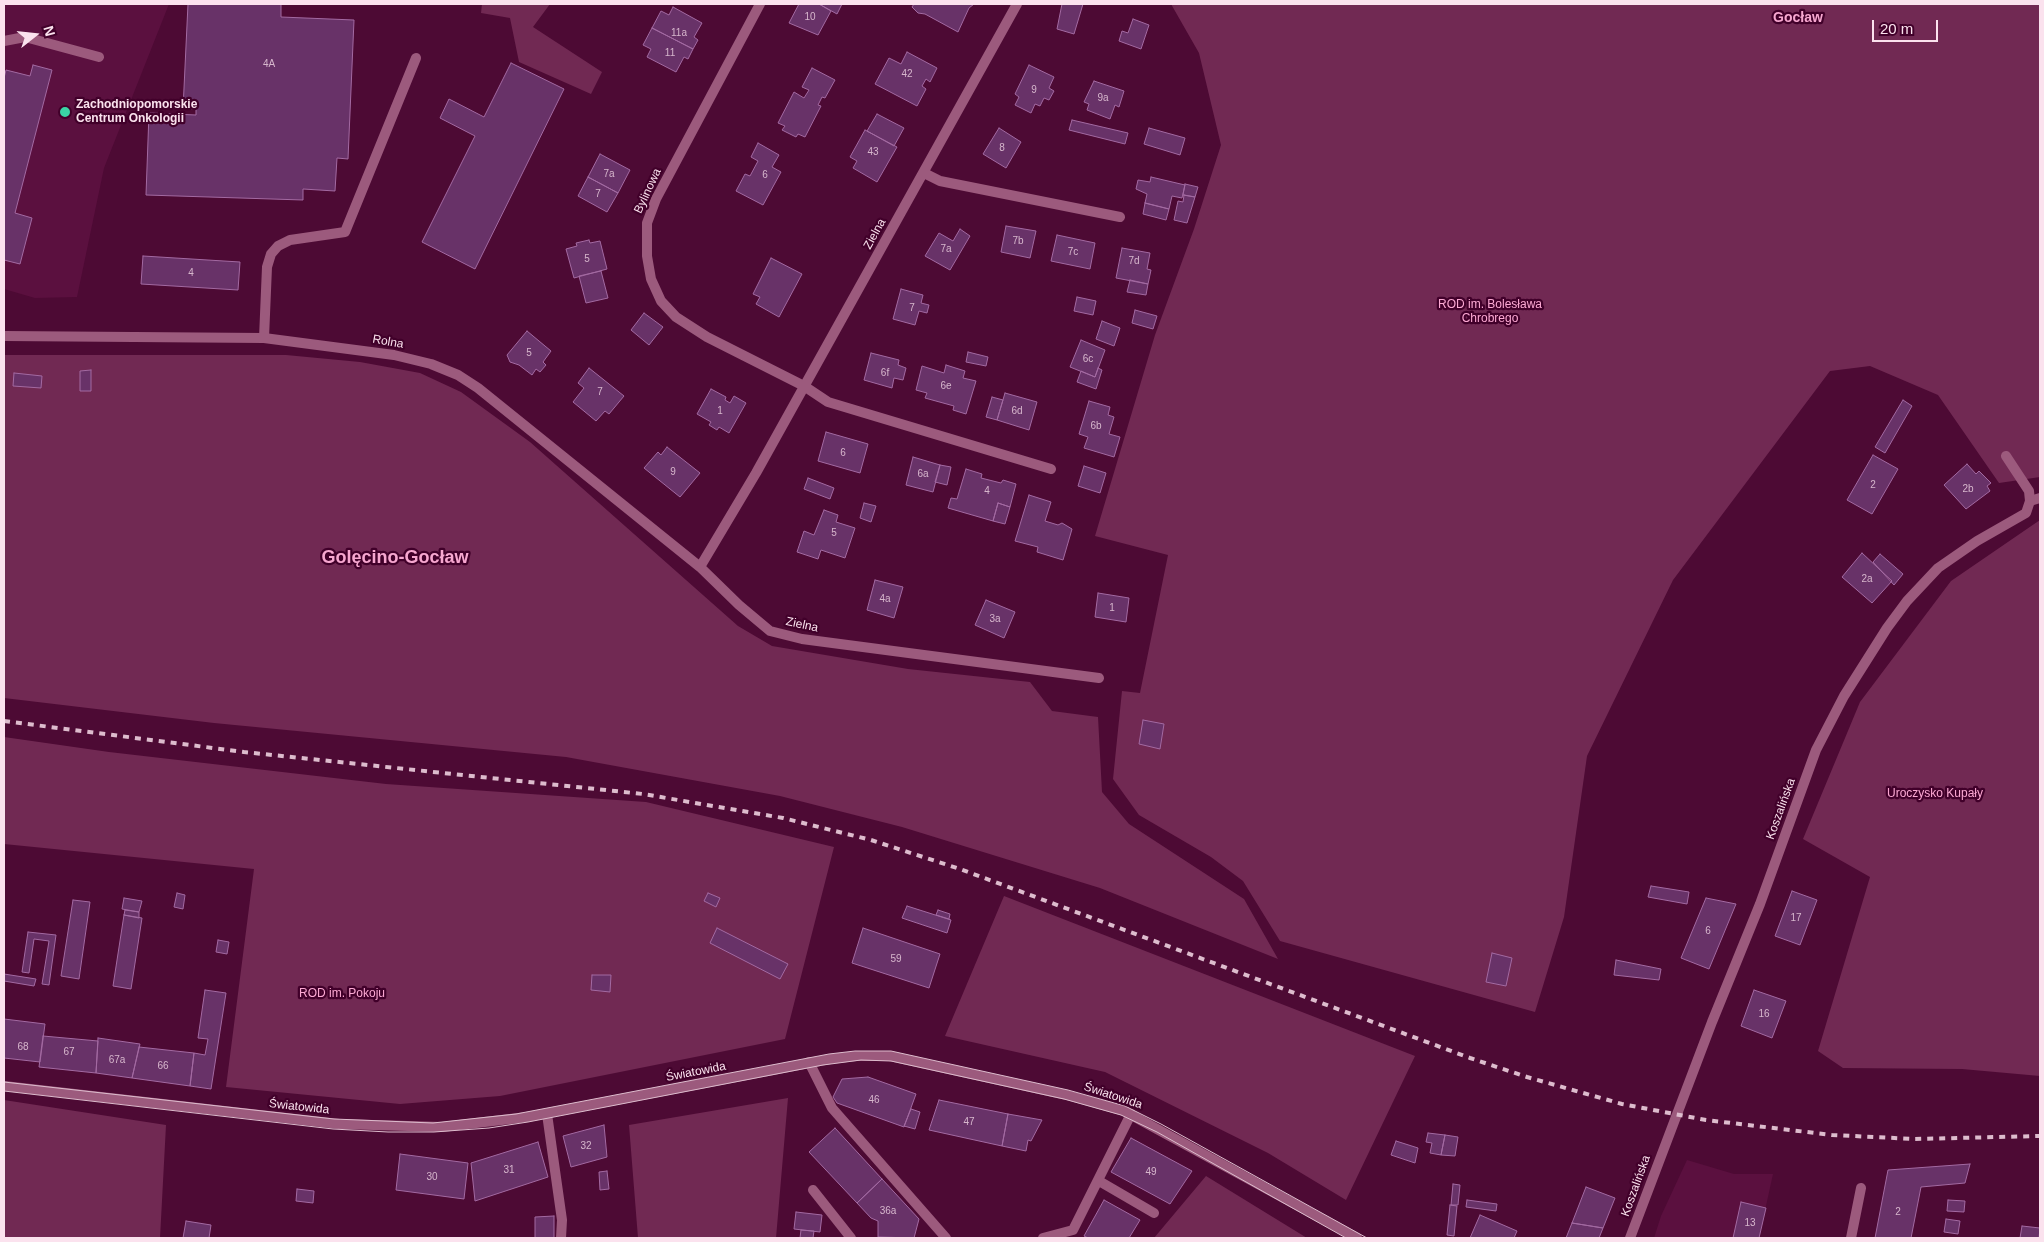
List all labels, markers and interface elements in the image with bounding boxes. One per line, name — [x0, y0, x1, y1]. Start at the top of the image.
north arrow — [10, 10, 60, 60]
district label: Gocław — [1773, 10, 1823, 26]
scale bar — [1874, 10, 1940, 42]
house number: 10 — [804, 11, 816, 23]
text: 20 m — [1880, 20, 1913, 37]
text: N — [40, 24, 59, 38]
house number: 11a — [671, 27, 687, 39]
house number: 11 — [665, 47, 675, 59]
house number: 4A — [263, 58, 275, 70]
house number: 42 — [901, 68, 913, 80]
house number: 9 — [1031, 84, 1037, 96]
house number: 9a — [1097, 92, 1109, 104]
place label: Zachodniopomorskie Centrum Onkologii — [76, 98, 197, 126]
marker: Zachodniopomorskie Centrum Onkologii — [58, 105, 72, 119]
house number: 8 — [999, 142, 1005, 154]
house number: 43 — [867, 146, 879, 158]
street label: Bylinowa — [631, 166, 665, 216]
house number: 7a — [603, 168, 615, 180]
house number: 6 — [762, 169, 768, 181]
house number: 7 — [595, 188, 601, 200]
street label: Zielna — [861, 216, 889, 252]
house number: 7b — [1012, 235, 1024, 247]
house number: 7a — [940, 243, 952, 255]
house number: 7c — [1068, 246, 1078, 258]
house number: 5 — [584, 253, 590, 265]
house number: 7d — [1128, 255, 1140, 267]
house number: 4 — [188, 267, 194, 279]
park label: ROD im. Bolesława Chrobrego — [1438, 298, 1542, 326]
house number: 7 — [909, 302, 915, 314]
street label: Rolna — [371, 332, 405, 352]
house number: 5 — [526, 347, 532, 359]
house number: 6c — [1083, 353, 1093, 365]
house number: 6f — [881, 367, 889, 379]
house number: 6e — [940, 380, 952, 392]
house number: 7 — [597, 386, 603, 398]
house number: 1 — [717, 405, 723, 417]
house number: 6d — [1011, 405, 1023, 417]
house number: 6b — [1090, 420, 1102, 432]
house number: 6 — [840, 447, 846, 459]
house number: 9 — [670, 466, 676, 478]
house number: 6a — [917, 468, 929, 480]
house number: 2 — [1870, 479, 1876, 491]
house number: 2b — [1962, 483, 1974, 495]
house number: 4 — [984, 485, 990, 497]
house number: 5 — [831, 527, 837, 539]
district label: Golęcino-Gocław — [321, 547, 469, 569]
house number: 2a — [1861, 573, 1873, 585]
house number: 4a — [879, 593, 891, 605]
house number: 1 — [1109, 602, 1115, 614]
house number: 3a — [989, 613, 1001, 625]
street label: Zielna — [785, 615, 819, 635]
street label: Koszalińska — [1763, 776, 1799, 842]
park label: Uroczysko Kupały — [1887, 787, 1983, 801]
house number: 17 — [1790, 912, 1802, 924]
house number: 6 — [1705, 925, 1711, 937]
house number: 59 — [890, 953, 902, 965]
park label: ROD im. Pokoju — [299, 987, 385, 1001]
house number: 16 — [1758, 1008, 1770, 1020]
house number: 68 — [17, 1041, 29, 1053]
house number: 67 — [63, 1046, 75, 1058]
house number: 67a — [109, 1054, 125, 1066]
street label: Światowida — [665, 1059, 727, 1085]
house number: 66 — [157, 1060, 169, 1072]
street label: Światowida — [1082, 1080, 1144, 1112]
house number: 46 — [868, 1094, 880, 1106]
street label: Światowida — [268, 1097, 330, 1117]
house number: 47 — [963, 1116, 975, 1128]
house number: 32 — [580, 1140, 592, 1152]
street label: Koszalińska — [1618, 1153, 1654, 1219]
house number: 31 — [503, 1164, 515, 1176]
house number: 49 — [1145, 1166, 1157, 1178]
house number: 30 — [426, 1171, 438, 1183]
house number: 36a — [880, 1205, 896, 1217]
house number: 2 — [1895, 1206, 1901, 1218]
house number: 13 — [1744, 1217, 1756, 1229]

